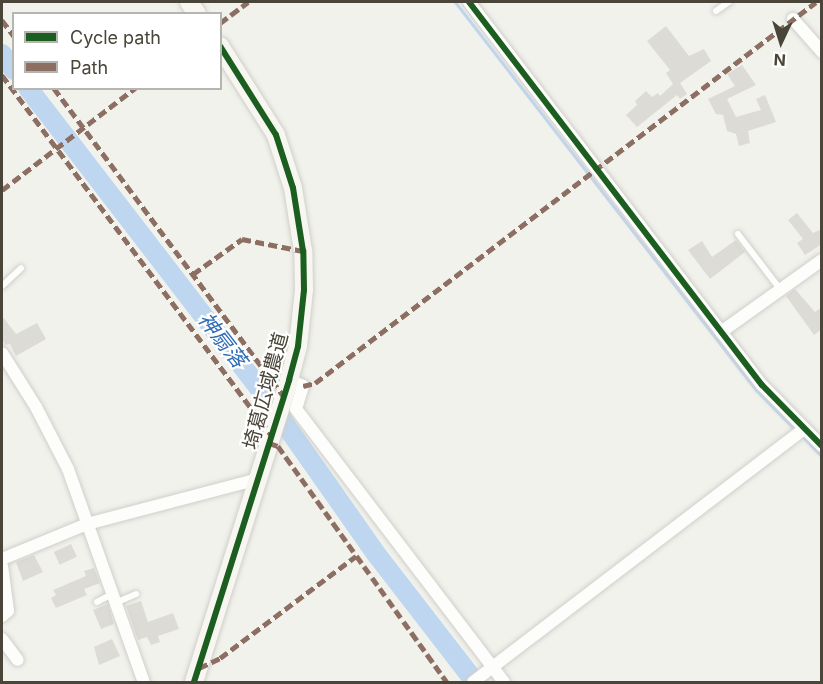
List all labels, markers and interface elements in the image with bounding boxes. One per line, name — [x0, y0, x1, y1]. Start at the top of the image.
legend — [12, 12, 222, 90]
north arrow — [751, 12, 811, 72]
text: Cycle path — [70, 27, 161, 48]
text: N — [773, 50, 787, 70]
text: Path — [70, 57, 108, 78]
water label: 神扇落 — [193, 307, 251, 373]
street label: 埼葛広域農道 — [239, 330, 293, 452]

